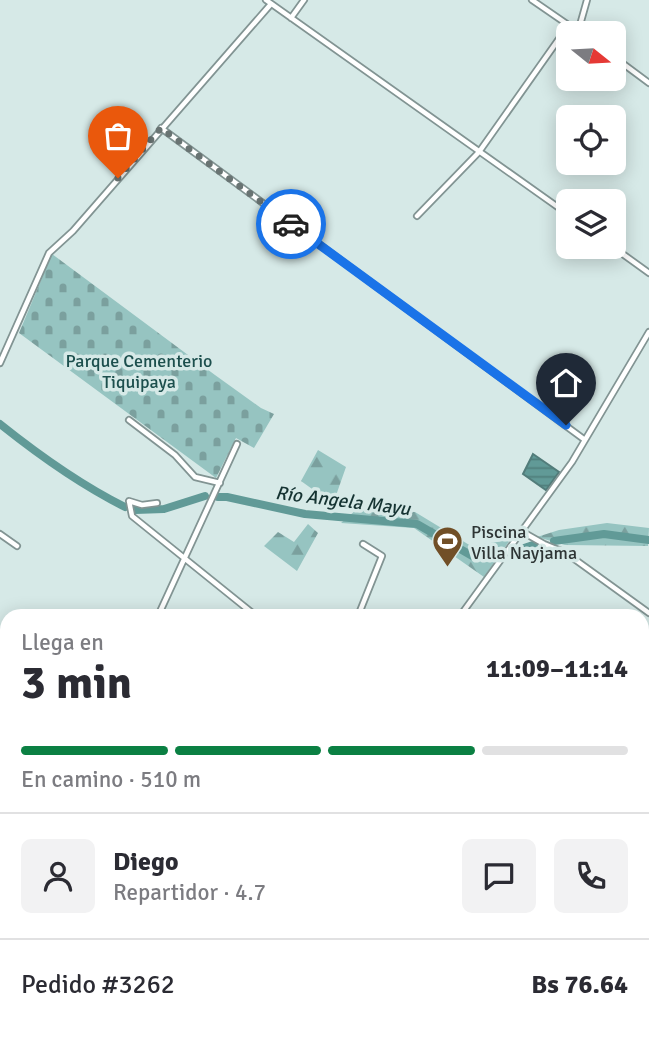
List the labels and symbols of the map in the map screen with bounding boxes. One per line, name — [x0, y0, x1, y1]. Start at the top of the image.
north arrow — [556, 21, 626, 91]
pin — [88, 106, 148, 178]
courier — [256, 189, 326, 259]
park label: Parque Cementerio Tiquipaya — [66, 350, 212, 393]
pin — [536, 353, 596, 425]
water label: Río Angela Mayu — [274, 481, 413, 521]
place label: Piscina Villa Nayjama — [471, 521, 577, 564]
sports icon: Piscina Villa Nayjama — [431, 525, 465, 569]

